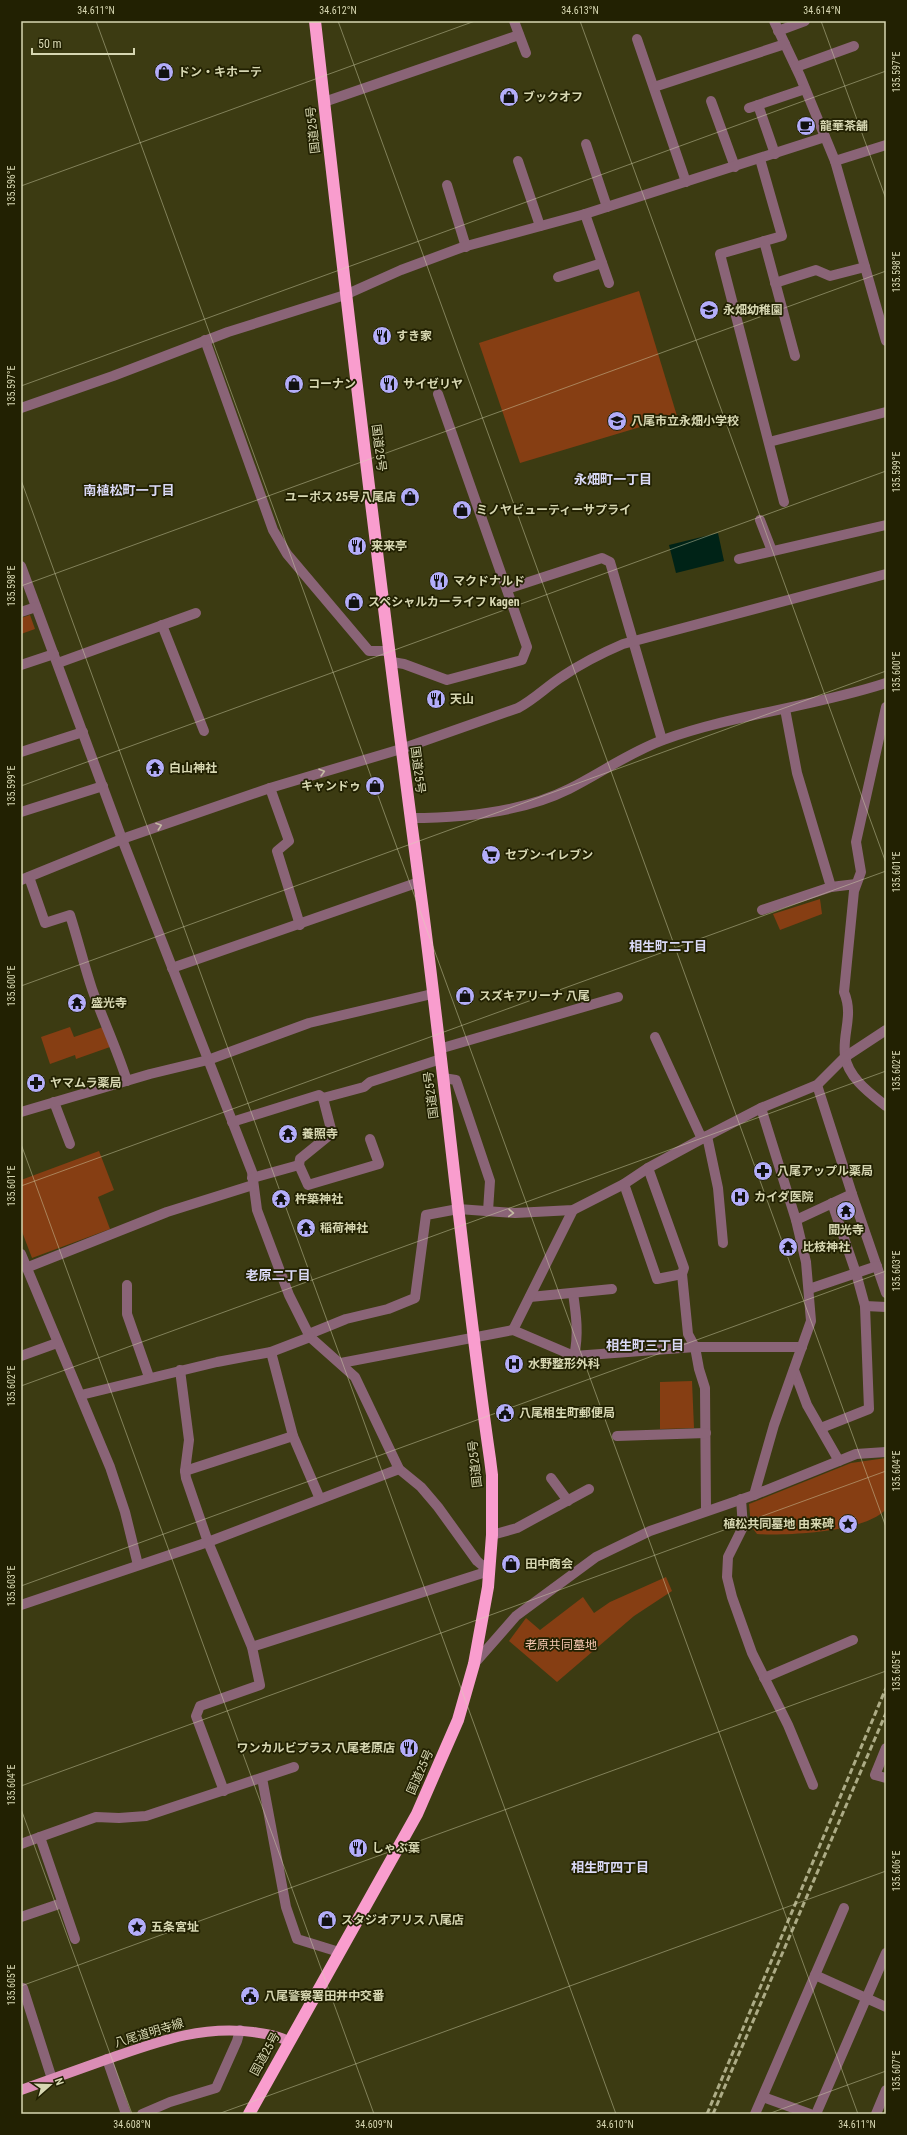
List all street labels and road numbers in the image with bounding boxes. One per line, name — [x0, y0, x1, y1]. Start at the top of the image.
street label: 国道25号 — [304, 105, 322, 155]
street label: 国道25号 — [369, 423, 389, 473]
street label: 国道25号 — [408, 745, 428, 795]
street label: 国道25号 — [421, 1070, 441, 1120]
street label: 国道25号 — [466, 1439, 484, 1489]
street label: 国道25号 — [404, 1747, 436, 1797]
street label: 八尾道明寺線 — [113, 2016, 185, 2050]
street label: 国道25号 — [247, 2030, 283, 2078]

